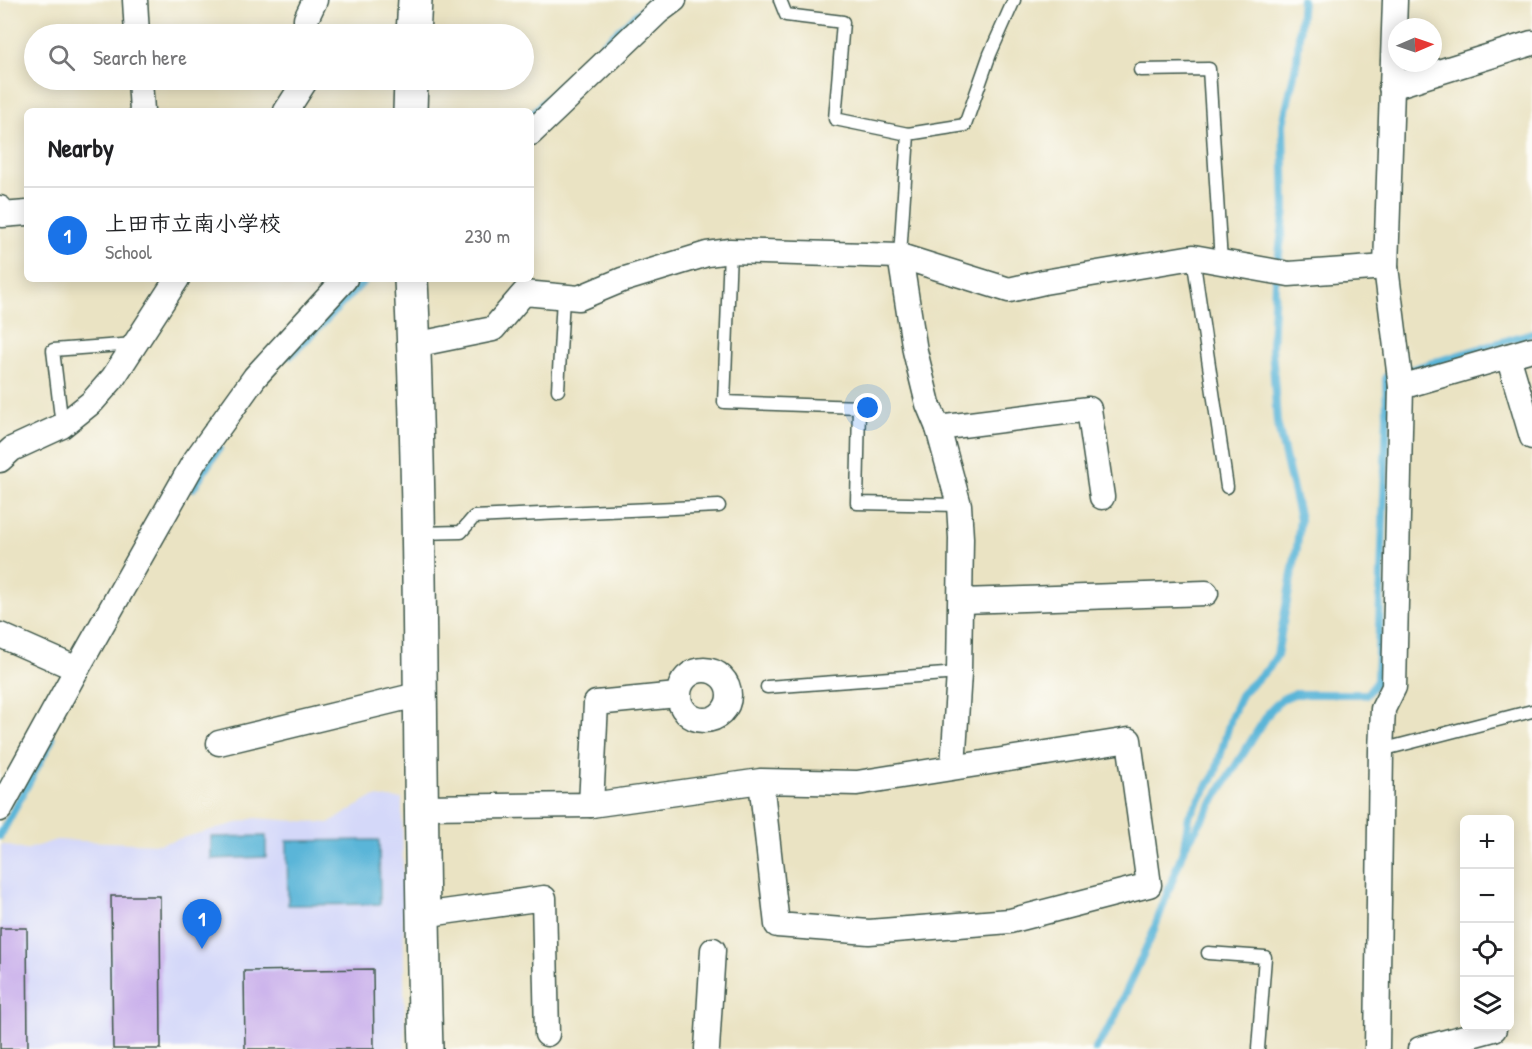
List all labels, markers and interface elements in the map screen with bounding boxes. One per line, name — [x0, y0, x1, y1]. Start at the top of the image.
north arrow — [1388, 18, 1442, 72]
search box — [24, 24, 534, 90]
icon: search — [45, 41, 78, 74]
text: Search here — [93, 42, 187, 72]
text: Nearby — [48, 130, 114, 165]
text: 上田市立南小学校 — [105, 208, 281, 238]
text: 1 — [64, 222, 71, 249]
text: 230 m — [465, 222, 510, 249]
text: School — [105, 238, 152, 265]
your location — [853, 393, 882, 422]
map controls — [1460, 815, 1514, 1031]
button: + — [1460, 815, 1514, 869]
button: − — [1460, 869, 1514, 923]
pin: 1 — [182, 900, 222, 949]
button: locate — [1460, 923, 1514, 977]
button: layers — [1460, 977, 1514, 1031]

